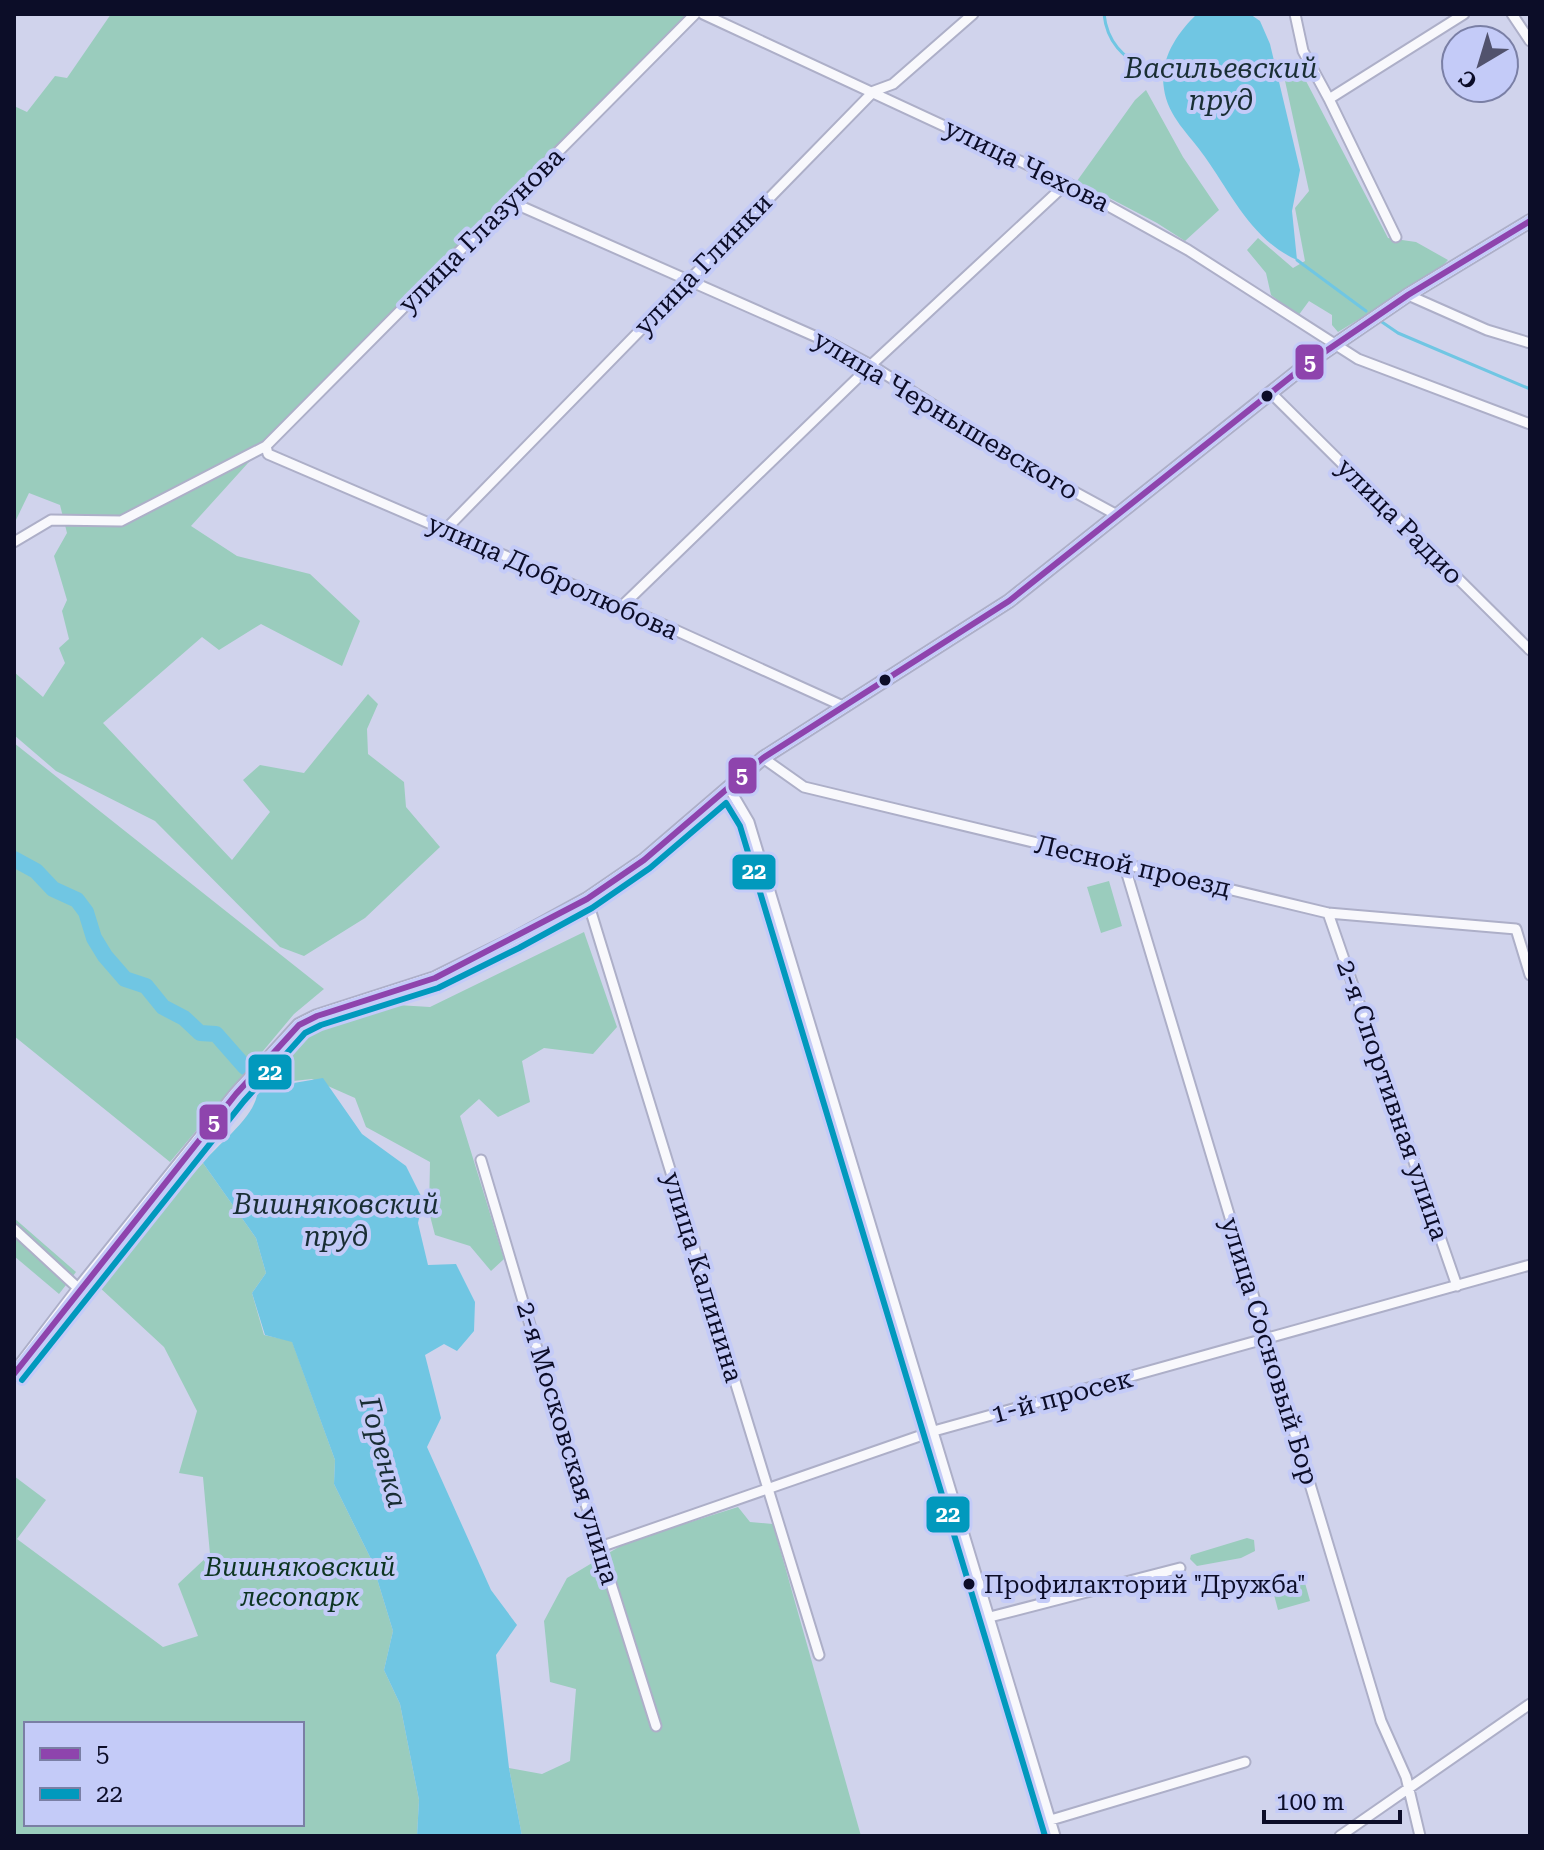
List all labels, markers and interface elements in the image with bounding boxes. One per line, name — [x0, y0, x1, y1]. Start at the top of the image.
north arrow — [1440, 24, 1520, 104]
water label: Васильевский пруд — [1123, 52, 1318, 117]
text: С — [1454, 65, 1482, 94]
street label: улица Чехова — [940, 112, 1114, 218]
street label: улица Глазунова — [392, 141, 570, 319]
street label: улица Глинки — [628, 187, 778, 341]
street label: улица Чернышевского — [808, 324, 1084, 506]
line badge: 5 — [1294, 343, 1325, 381]
text: 5 — [1304, 350, 1316, 375]
unlabelled marker — [1259, 388, 1275, 404]
street label: улица Радио — [1331, 452, 1469, 590]
street label: улица Добролюбова — [423, 508, 683, 646]
unlabelled marker — [877, 672, 893, 688]
line badge: 5 — [727, 756, 758, 795]
text: 5 — [736, 763, 748, 788]
street label: Лесной проезд — [1032, 829, 1234, 903]
line badge: 22 — [731, 853, 777, 891]
text: 22 — [742, 859, 766, 884]
street label: 2-я Спортивная улица — [1331, 956, 1455, 1244]
line badge: 22 — [247, 1053, 293, 1091]
text: 22 — [258, 1060, 282, 1085]
line badge: 5 — [198, 1103, 229, 1141]
text: 5 — [208, 1110, 220, 1135]
street label: улица Калинина — [657, 1168, 749, 1386]
water label: Вишняковский пруд — [232, 1188, 439, 1253]
street label: улица Сосновый Бор — [1215, 1214, 1325, 1488]
street label: 2-я Московская улица — [511, 1298, 625, 1588]
street label: 1-й просек — [988, 1363, 1136, 1429]
water label: Горенка — [353, 1392, 414, 1511]
line badge: 22 — [925, 1495, 971, 1534]
text: 22 — [936, 1502, 960, 1527]
park label: Вишняковский лесопарк — [203, 1552, 396, 1612]
place label: Профилакторий "Дружба" — [984, 1571, 1306, 1599]
marker: Профилакторий "Дружба" — [961, 1576, 977, 1592]
legend — [24, 1722, 304, 1826]
text: 5 — [96, 1740, 109, 1768]
scale bar — [1264, 1774, 1400, 1824]
text: 22 — [96, 1780, 123, 1808]
text: 100 m — [1276, 1788, 1344, 1816]

